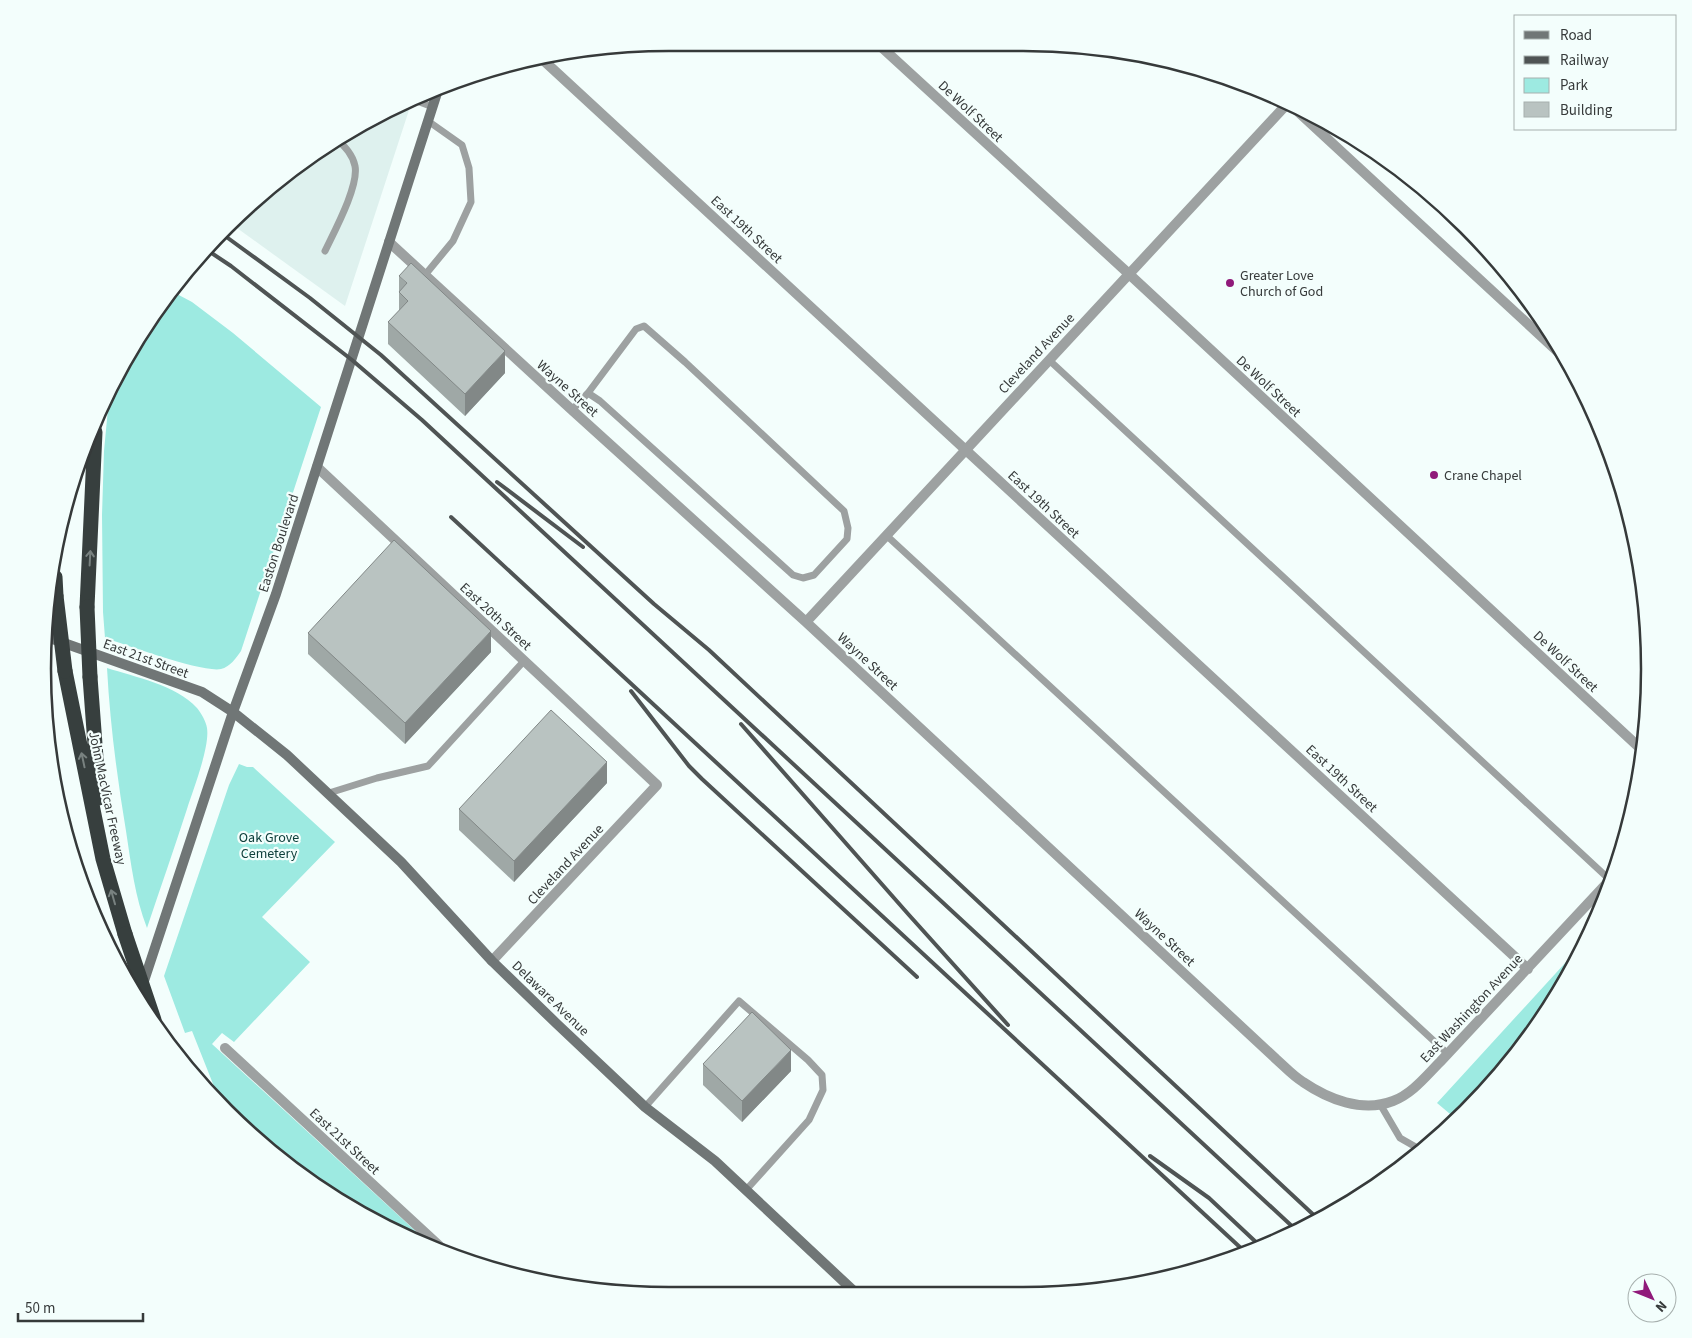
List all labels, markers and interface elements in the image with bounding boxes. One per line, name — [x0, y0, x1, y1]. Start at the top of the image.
legend — [1514, 15, 1677, 130]
text: Road — [1560, 25, 1592, 46]
text: Railway — [1560, 50, 1609, 71]
text: Park — [1560, 75, 1589, 96]
street label: De Wolf Street — [933, 76, 1007, 147]
text: Building — [1560, 100, 1613, 121]
street label: East 19th Street — [706, 191, 787, 268]
place label: Greater Love Church of God — [1240, 266, 1323, 302]
marker: Greater Love Church of God — [1224, 277, 1236, 289]
street label: Cleveland Avenue — [994, 309, 1080, 399]
street label: De Wolf Street — [1231, 351, 1305, 422]
street label: Wayne Street — [532, 356, 603, 422]
street label: East 19th Street — [1003, 466, 1084, 543]
place label: Crane Chapel — [1444, 466, 1522, 486]
marker: Crane Chapel — [1428, 469, 1440, 481]
street label: Easton Boulevard — [254, 492, 304, 595]
one-way arrow — [85, 550, 94, 566]
street label: East 20th Street — [455, 578, 536, 655]
street label: De Wolf Street — [1528, 626, 1602, 697]
street label: Wayne Street — [832, 628, 902, 695]
street label: East 21st Street — [100, 634, 191, 684]
street label: John MacVicar Freeway — [83, 729, 131, 867]
street label: East 19th Street — [1301, 740, 1382, 817]
one-way arrow — [78, 752, 87, 768]
street label: Cleveland Avenue — [523, 820, 609, 910]
park label: Oak Grove Cemetery — [239, 828, 299, 864]
one-way arrow — [108, 889, 118, 905]
street label: Wayne Street — [1129, 904, 1199, 971]
street label: East Washington Avenue — [1416, 950, 1528, 1068]
street label: Delaware Avenue — [507, 957, 594, 1041]
street label: East 21st Street — [305, 1104, 384, 1180]
north arrow — [1627, 1273, 1677, 1323]
scale bar — [18, 1290, 142, 1322]
text: N — [1650, 1296, 1671, 1316]
text: 50 m — [25, 1298, 55, 1319]

